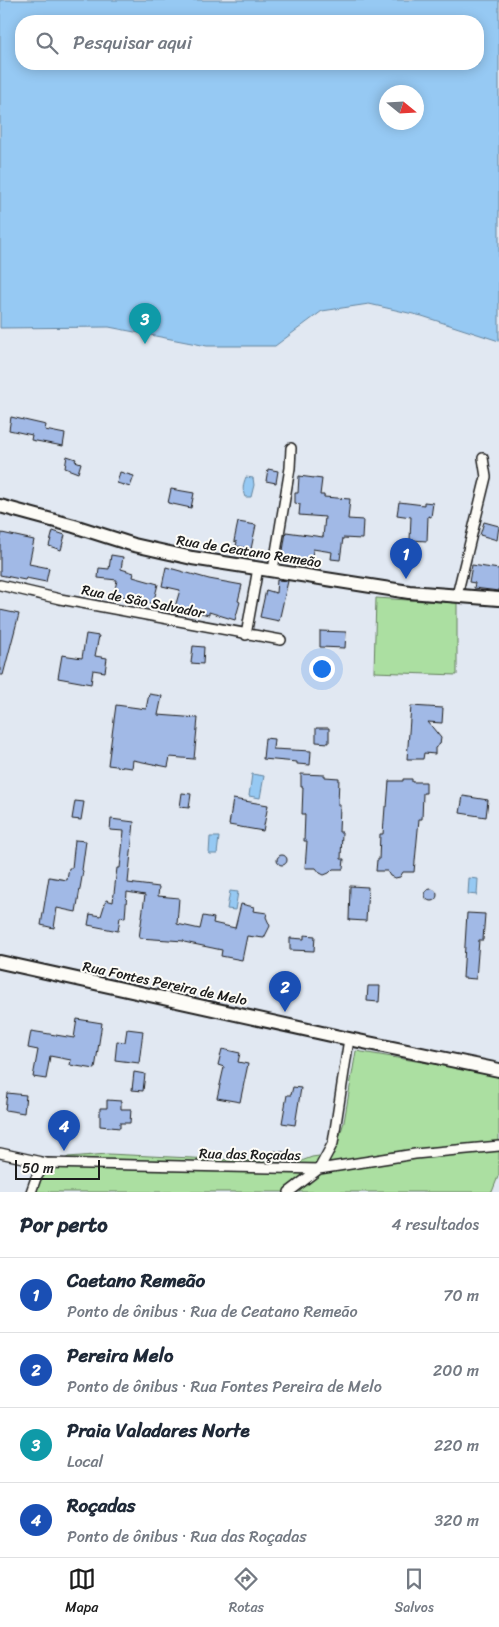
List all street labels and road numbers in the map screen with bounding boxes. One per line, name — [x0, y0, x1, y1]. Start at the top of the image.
street label: Rua de Ceatano Remeão — [175, 528, 323, 575]
street label: Rua de São Salvador — [79, 577, 208, 626]
street label: Rua Fontes Pereira de Melo — [80, 954, 249, 1013]
street label: Rua das Roçadas — [199, 1141, 302, 1168]

